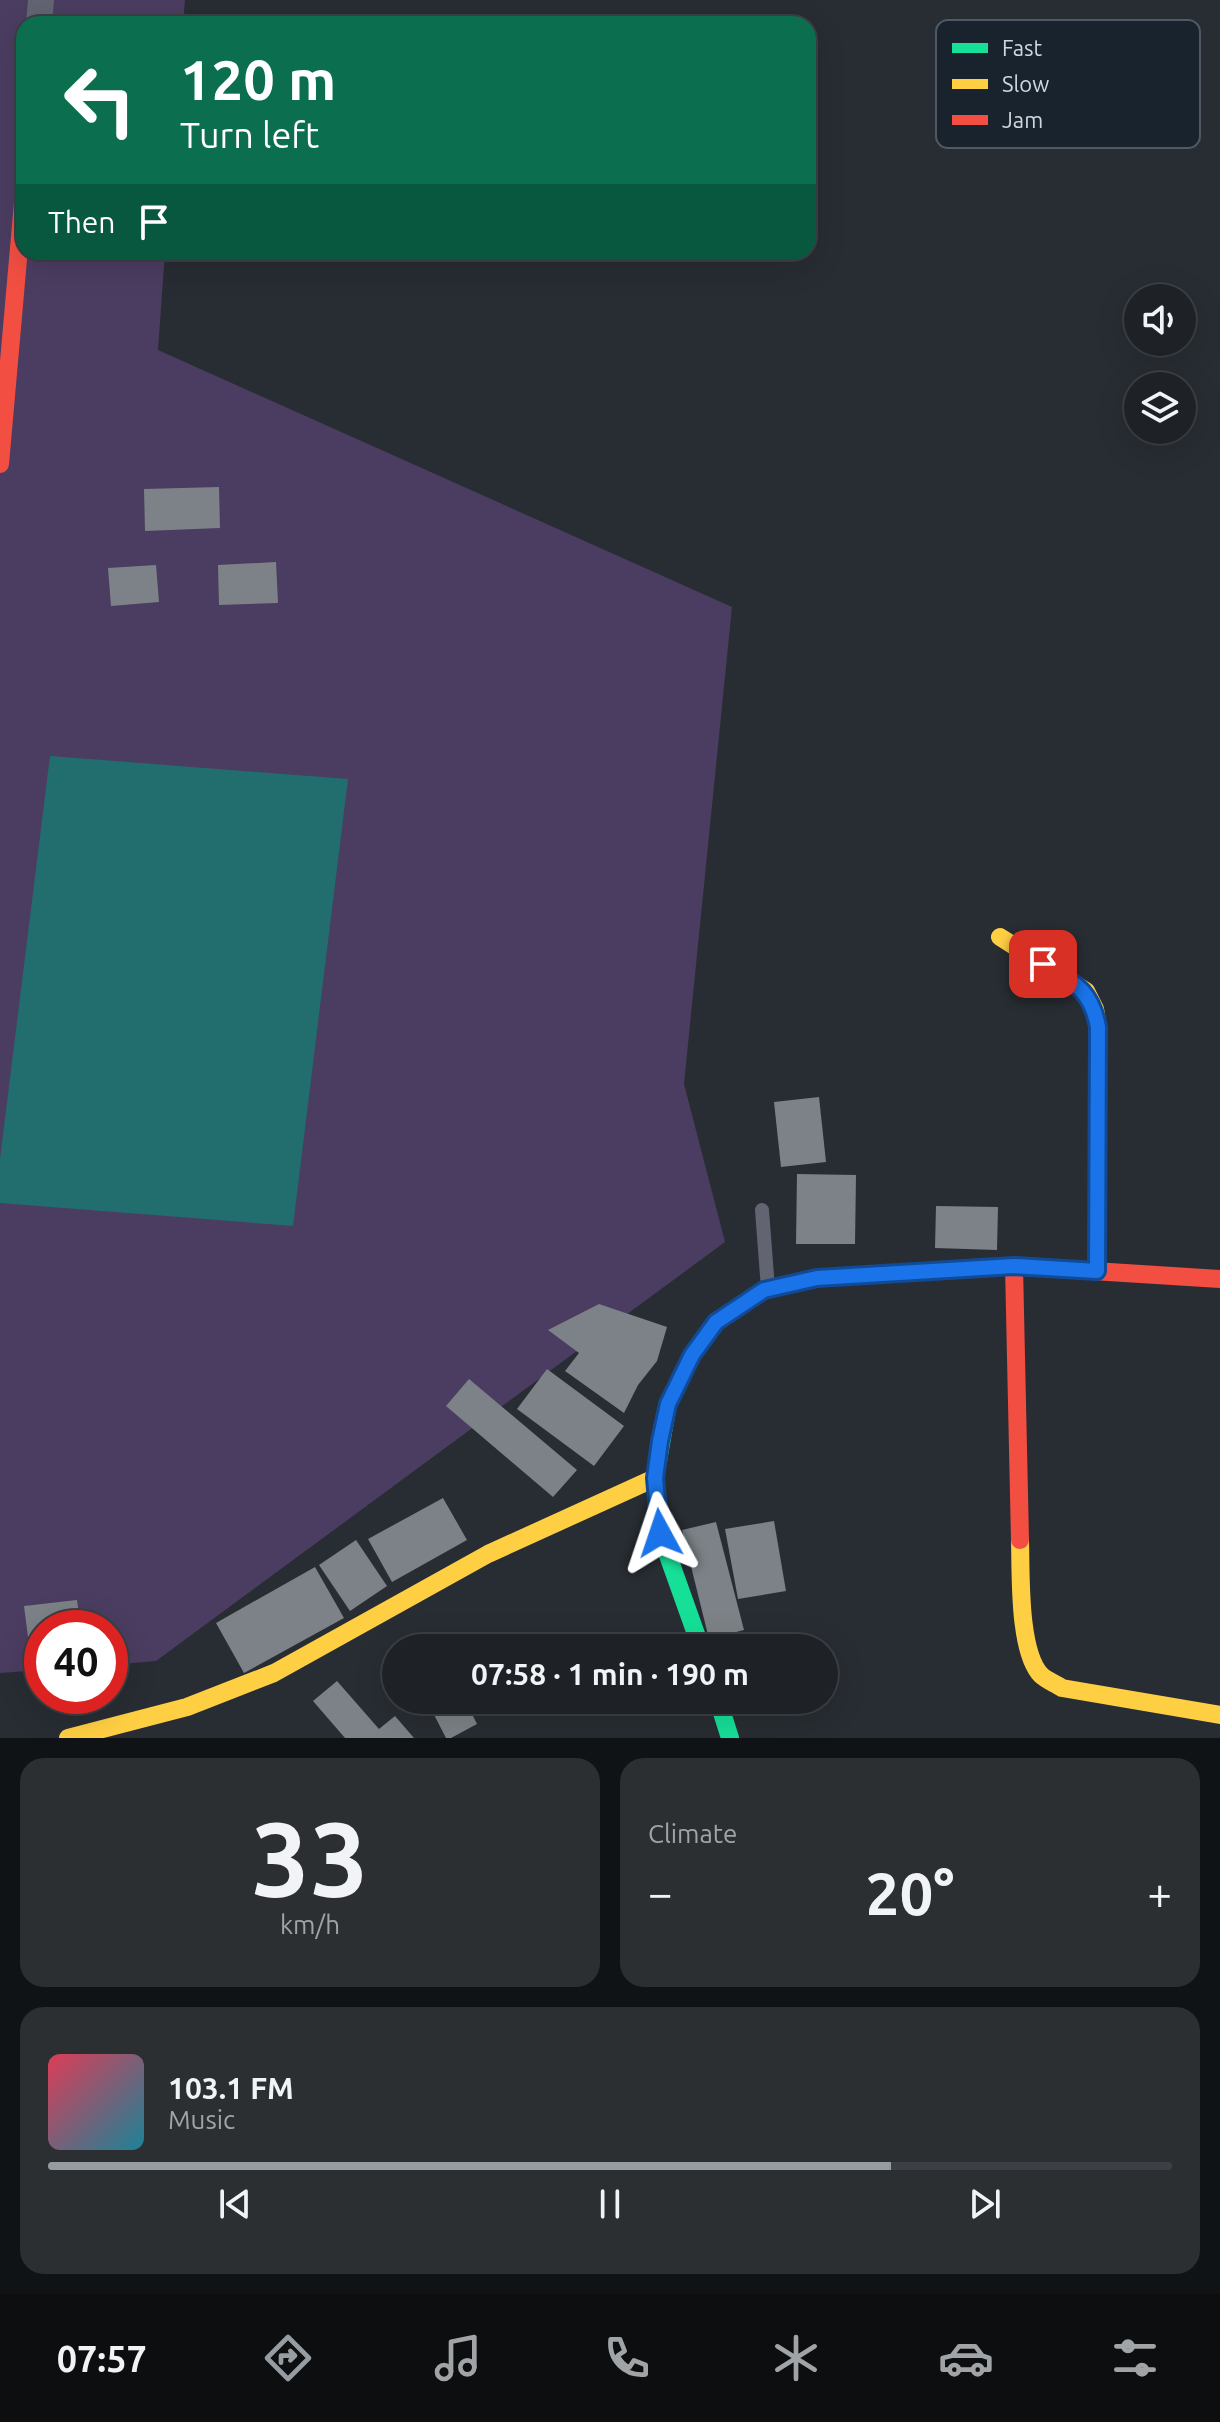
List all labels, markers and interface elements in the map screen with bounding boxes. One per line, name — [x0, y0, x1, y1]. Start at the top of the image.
legend — [936, 20, 1200, 148]
text: Fast — [1002, 35, 1043, 60]
icon: left — [48, 48, 152, 152]
text: 120 m — [180, 48, 336, 111]
text: Slow — [1002, 71, 1049, 96]
text: Jam — [1002, 107, 1043, 132]
text: Turn left — [180, 114, 319, 155]
icon: arrive — [132, 200, 176, 244]
text: Then — [48, 205, 116, 239]
map controls — [1124, 284, 1196, 444]
button: sound — [1124, 284, 1196, 356]
button: layers — [1124, 372, 1196, 444]
pin — [1009, 930, 1077, 998]
icon: arrive — [1021, 942, 1065, 986]
position arrow — [618, 1491, 702, 1575]
speed limit sign: 40 — [24, 1610, 128, 1714]
text: 07:58 · 1 min · 190 m — [471, 1657, 749, 1691]
text: 33 — [251, 1799, 369, 1916]
text: Climate — [648, 1819, 737, 1848]
text: 20° — [866, 1859, 954, 1926]
text: − — [648, 1868, 673, 1917]
text: + — [1147, 1868, 1172, 1917]
text: km/h — [280, 1910, 340, 1939]
text: 103.1 FM — [168, 2071, 294, 2105]
text: Music — [168, 2105, 235, 2134]
icon: previous — [213, 2182, 257, 2226]
icon: pause — [588, 2182, 632, 2226]
icon: next — [963, 2182, 1007, 2226]
icon: directions — [260, 2330, 316, 2386]
icon: music — [430, 2330, 486, 2386]
icon: phone — [599, 2330, 655, 2386]
icon: climate — [768, 2330, 824, 2386]
icon: car — [938, 2330, 994, 2386]
icon: filters — [1107, 2330, 1163, 2386]
text: 07:57 — [57, 2338, 147, 2379]

